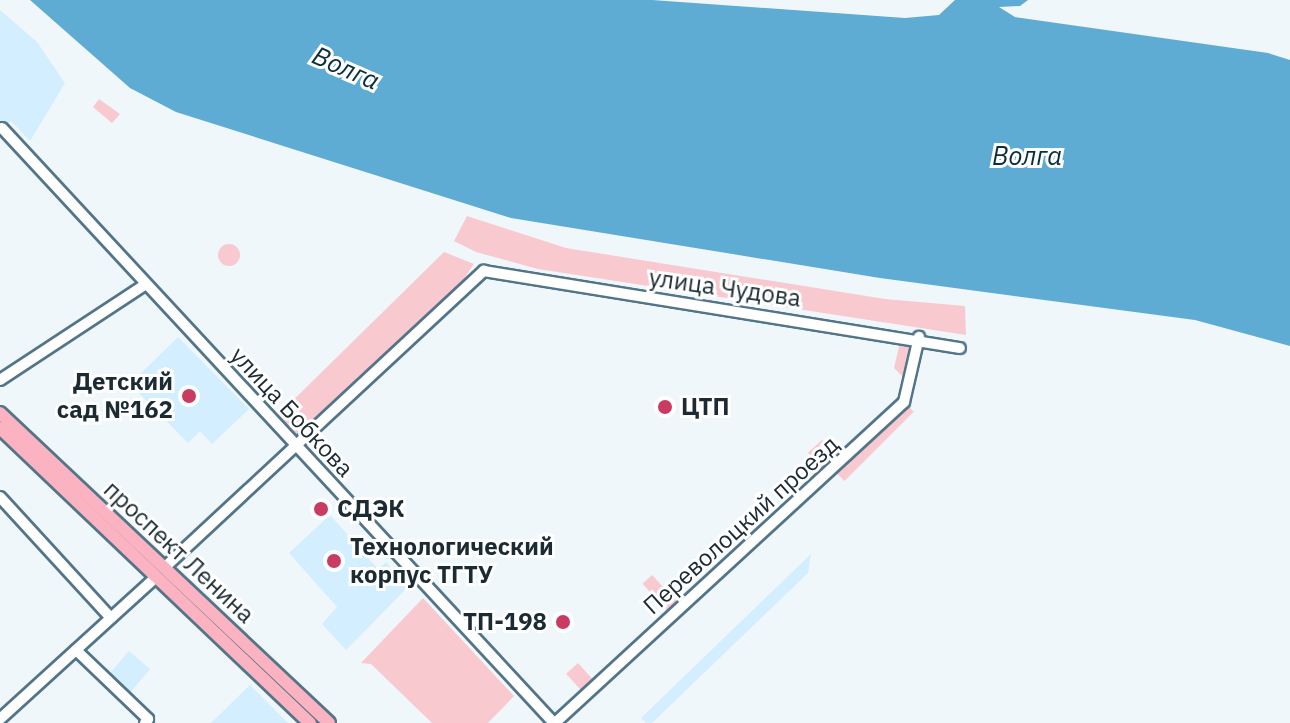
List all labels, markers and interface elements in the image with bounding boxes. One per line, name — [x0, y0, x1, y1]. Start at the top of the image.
water label: Волга — [308, 39, 384, 97]
water label: Волга — [992, 140, 1062, 172]
street label: улица Чудова — [647, 263, 803, 313]
street label: улица Бобкова — [225, 341, 359, 483]
place label: Детский сад №162 — [57, 368, 173, 424]
marker: Детский сад №162 — [180, 387, 198, 405]
place label: ЦТП — [681, 393, 729, 421]
marker: ЦТП — [656, 398, 674, 416]
street label: Переволоцкий проезд — [637, 430, 845, 620]
street label: проспект Ленина — [98, 475, 260, 629]
place label: СДЭК — [337, 495, 404, 523]
marker: СДЭК — [312, 500, 330, 518]
place label: Технологический корпус ТГТУ — [350, 533, 554, 589]
marker: Технологический корпус ТГТУ — [325, 552, 343, 570]
place label: ТП-198 — [463, 608, 547, 636]
marker: ТП-198 — [554, 613, 572, 631]

